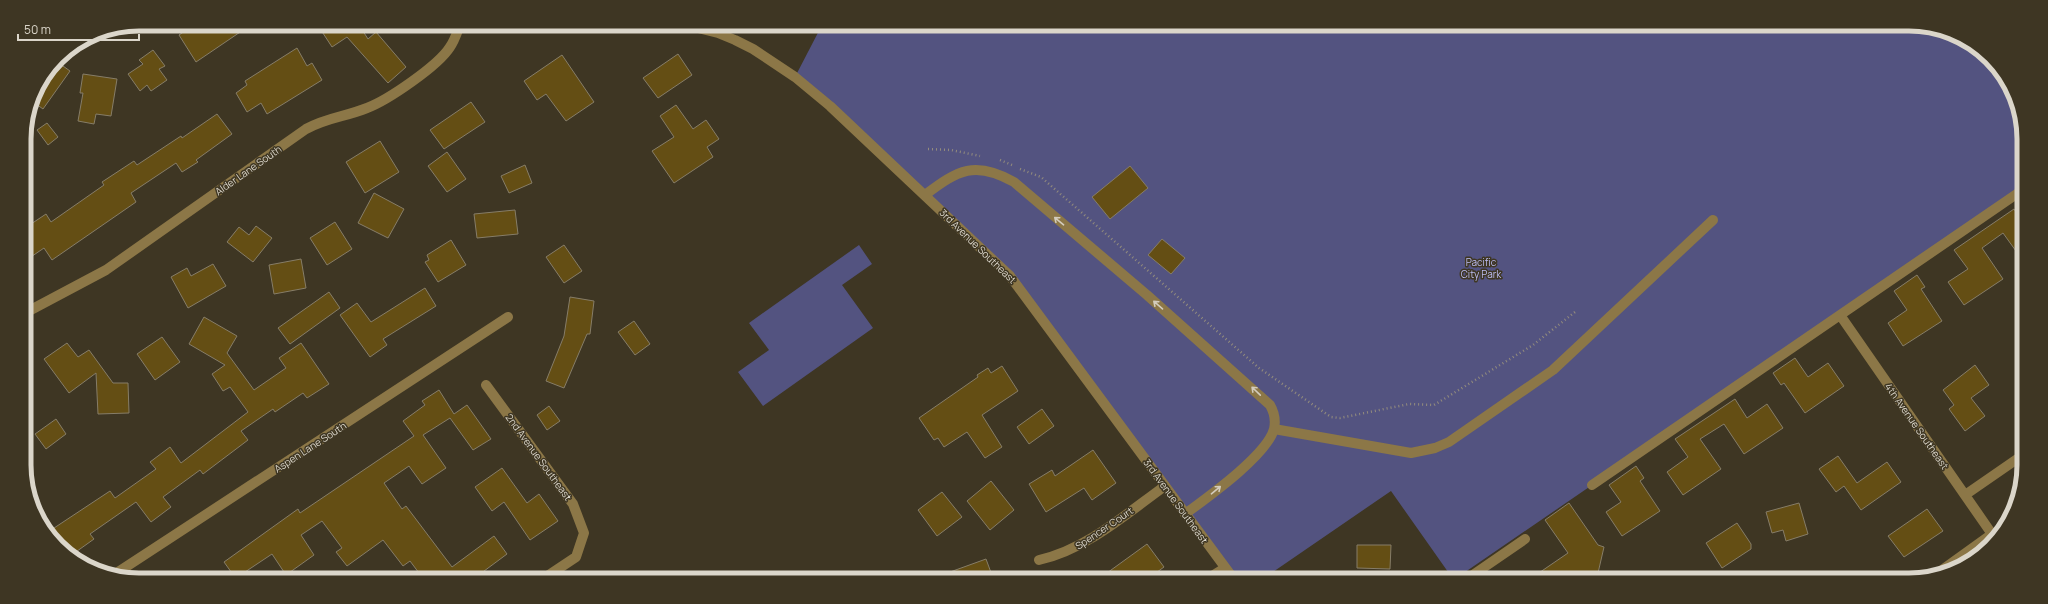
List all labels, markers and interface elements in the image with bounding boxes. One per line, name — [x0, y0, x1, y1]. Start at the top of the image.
scale bar — [18, 16, 139, 42]
text: 50 m — [24, 21, 51, 38]
street label: Alder Lane South — [212, 142, 284, 198]
street label: 3rd Avenue Southeast — [937, 206, 1019, 286]
one-way arrow — [1054, 216, 1065, 225]
park label: Pacific City Park — [1461, 255, 1502, 281]
one-way arrow — [1153, 301, 1163, 310]
street label: 4th Avenue Southeast — [1882, 380, 1952, 472]
one-way arrow — [1251, 386, 1261, 396]
street label: 2nd Avenue Southeast — [503, 411, 575, 503]
street label: Aspen Lane South — [271, 418, 349, 476]
street label: 3rd Avenue Southeast — [1140, 456, 1212, 546]
one-way arrow — [1210, 485, 1221, 494]
street label: Spencer Court — [1072, 503, 1136, 553]

